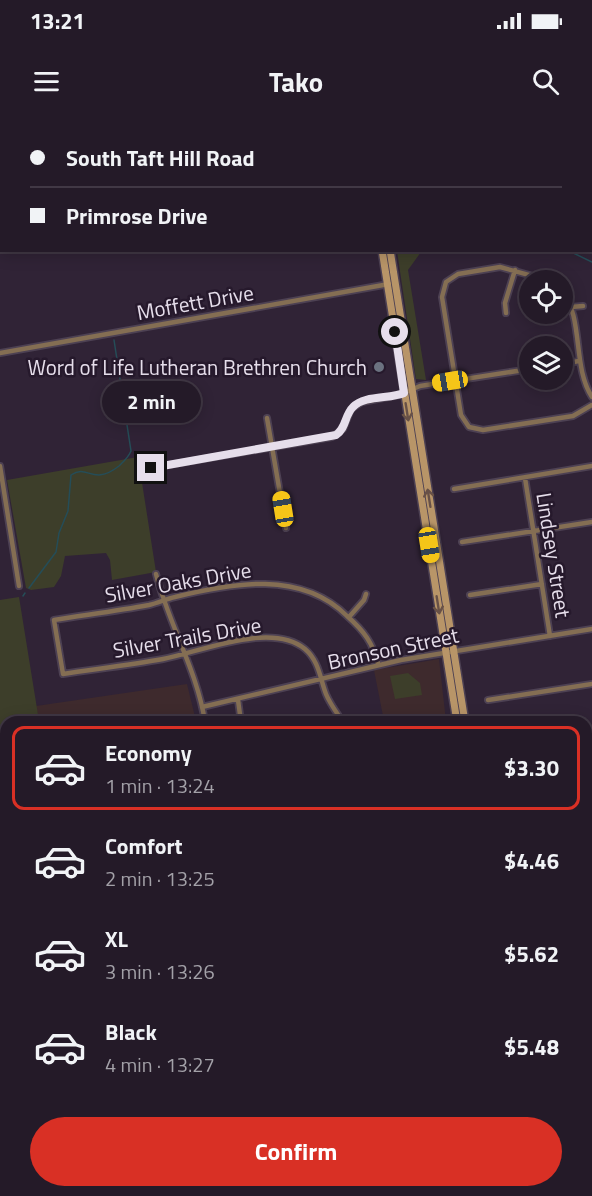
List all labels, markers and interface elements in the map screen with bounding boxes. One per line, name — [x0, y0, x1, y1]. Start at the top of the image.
text: 13:21 — [30, 4, 85, 38]
text: Tako — [269, 61, 323, 102]
icon: menu — [30, 65, 63, 98]
icon: search — [529, 65, 562, 98]
text: South Taft Hill Road — [66, 141, 255, 175]
text: Primrose Drive — [66, 199, 208, 233]
map controls — [519, 270, 573, 390]
button: locate — [519, 270, 573, 324]
street label: Moffett Drive — [134, 276, 256, 328]
route start — [381, 318, 408, 345]
button: layers — [519, 336, 573, 390]
place label: Word of Life Lutheran Brethren Church — [28, 351, 367, 383]
marker: Word of Life Lutheran Brethren Church — [372, 360, 386, 374]
car — [431, 369, 469, 393]
callout: 2 min — [102, 381, 201, 423]
text: 2 min — [127, 386, 176, 417]
one-way arrow — [402, 402, 413, 421]
route end — [137, 454, 164, 481]
one-way arrow — [423, 488, 434, 508]
car — [271, 490, 295, 528]
street label: Lindsey Street — [528, 490, 580, 620]
car — [417, 526, 441, 564]
street label: Silver Oaks Drive — [102, 553, 254, 611]
one-way arrow — [433, 594, 444, 614]
street label: Silver Trails Drive — [110, 608, 264, 666]
street label: Bronson Street — [325, 618, 462, 678]
text: Economy — [105, 736, 192, 770]
icon: car — [33, 741, 87, 795]
text: $3.30 — [504, 751, 559, 785]
text: 1 min · 13:24 — [105, 770, 215, 801]
text: Comfort — [105, 829, 183, 863]
icon: car — [33, 834, 87, 888]
text: $4.46 — [504, 844, 559, 878]
text: 2 min · 13:25 — [105, 863, 215, 894]
text: XL — [105, 922, 128, 956]
icon: car — [33, 927, 87, 981]
text: $5.62 — [504, 937, 559, 971]
text: 3 min · 13:26 — [105, 956, 215, 987]
text: Black — [105, 1015, 157, 1049]
icon: car — [33, 1020, 87, 1074]
text: $5.48 — [504, 1030, 559, 1064]
text: 4 min · 13:27 — [105, 1049, 215, 1080]
button: Confirm — [30, 1117, 562, 1186]

